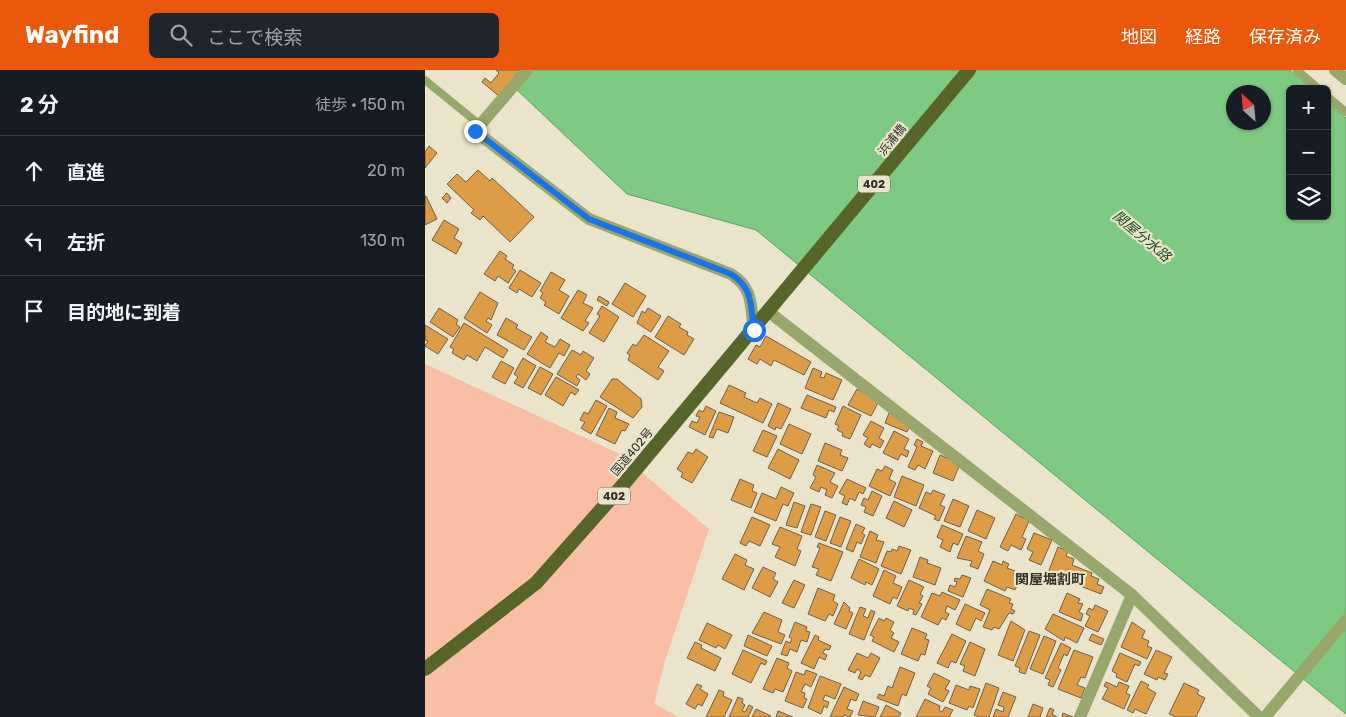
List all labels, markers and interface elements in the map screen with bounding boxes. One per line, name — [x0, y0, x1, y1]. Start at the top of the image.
search box — [149, 13, 499, 58]
text: Wayfind — [25, 21, 119, 49]
icon: search — [167, 21, 195, 49]
text: ここで検索 — [207, 26, 302, 49]
text: 地図 — [1121, 26, 1157, 48]
text: 経路 — [1185, 26, 1221, 48]
text: 保存済み — [1249, 26, 1321, 48]
north arrow — [1226, 85, 1271, 130]
map controls — [1286, 85, 1331, 220]
button: + — [1286, 85, 1331, 130]
text: 2 分 — [20, 92, 59, 117]
text: 徒歩 · 150 m — [315, 95, 405, 114]
route end — [464, 120, 487, 143]
street label: 浜浦橋 — [875, 122, 909, 158]
button: − — [1286, 130, 1331, 175]
icon: ahead — [20, 157, 48, 185]
text: 直進 — [67, 161, 105, 184]
text: 20 m — [367, 161, 405, 180]
button: layers — [1286, 175, 1331, 220]
road number: 402 — [858, 176, 890, 192]
water label: 関屋分水路 — [1109, 207, 1175, 266]
icon: left — [20, 227, 48, 255]
text: 左折 — [67, 231, 105, 254]
text: 130 m — [360, 231, 405, 250]
icon: arrive — [20, 297, 48, 325]
text: 目的地に到着 — [67, 301, 181, 324]
route start — [743, 319, 766, 342]
street label: 国道402号 — [608, 425, 656, 479]
road number: 402 — [598, 488, 630, 504]
district label: 関屋堀割町 — [1015, 571, 1085, 588]

